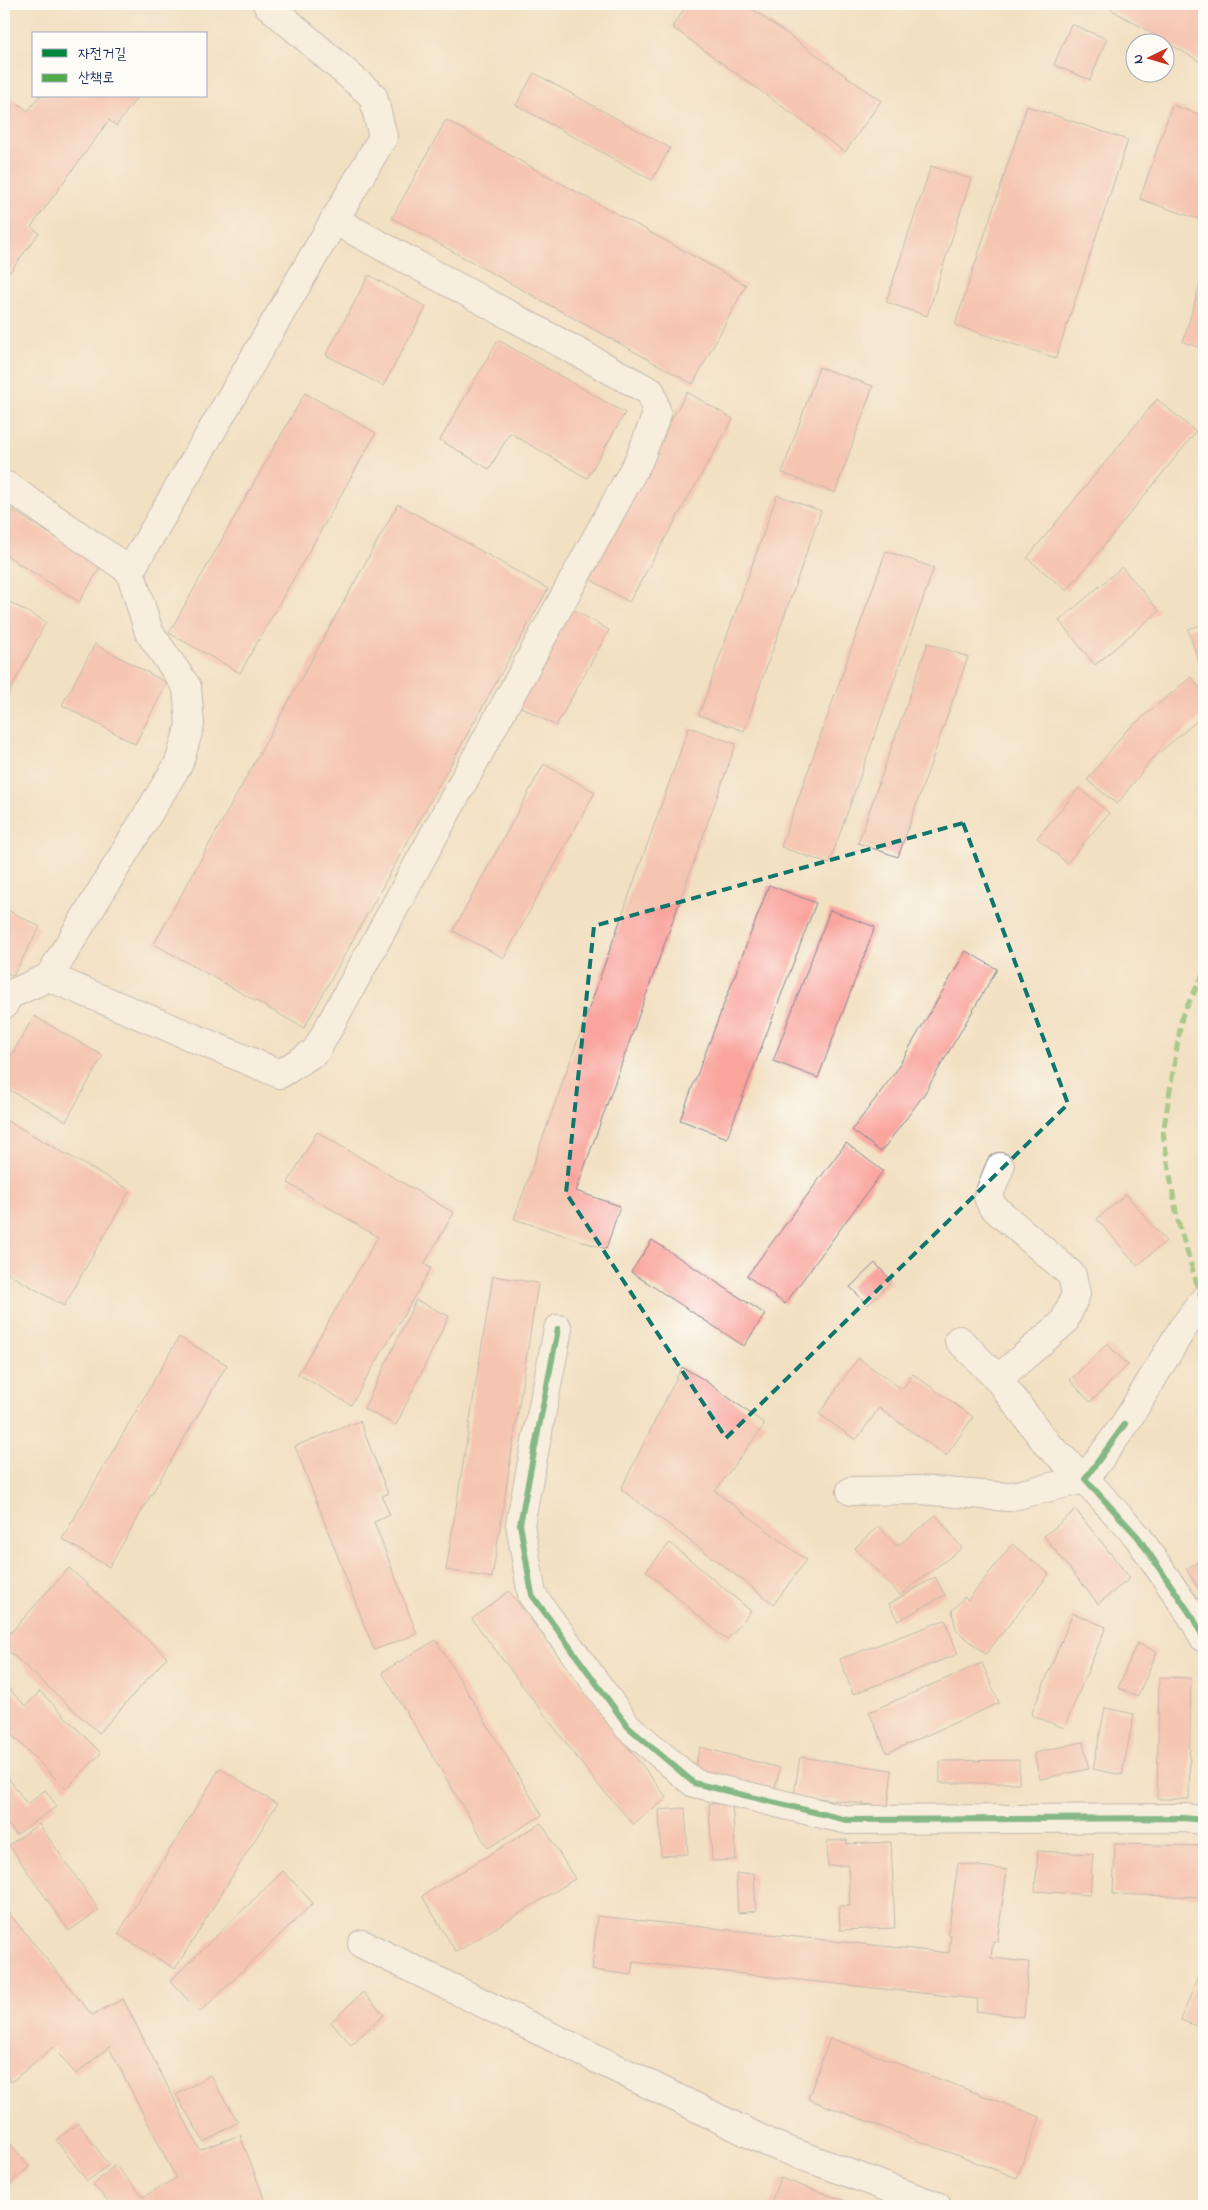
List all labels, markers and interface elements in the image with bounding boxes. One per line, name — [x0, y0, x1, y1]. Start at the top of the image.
legend — [32, 32, 208, 98]
north arrow — [1126, 32, 1176, 82]
text: 자전거길 — [78, 43, 126, 65]
text: N — [1128, 53, 1149, 65]
text: 산책로 — [78, 67, 114, 89]

